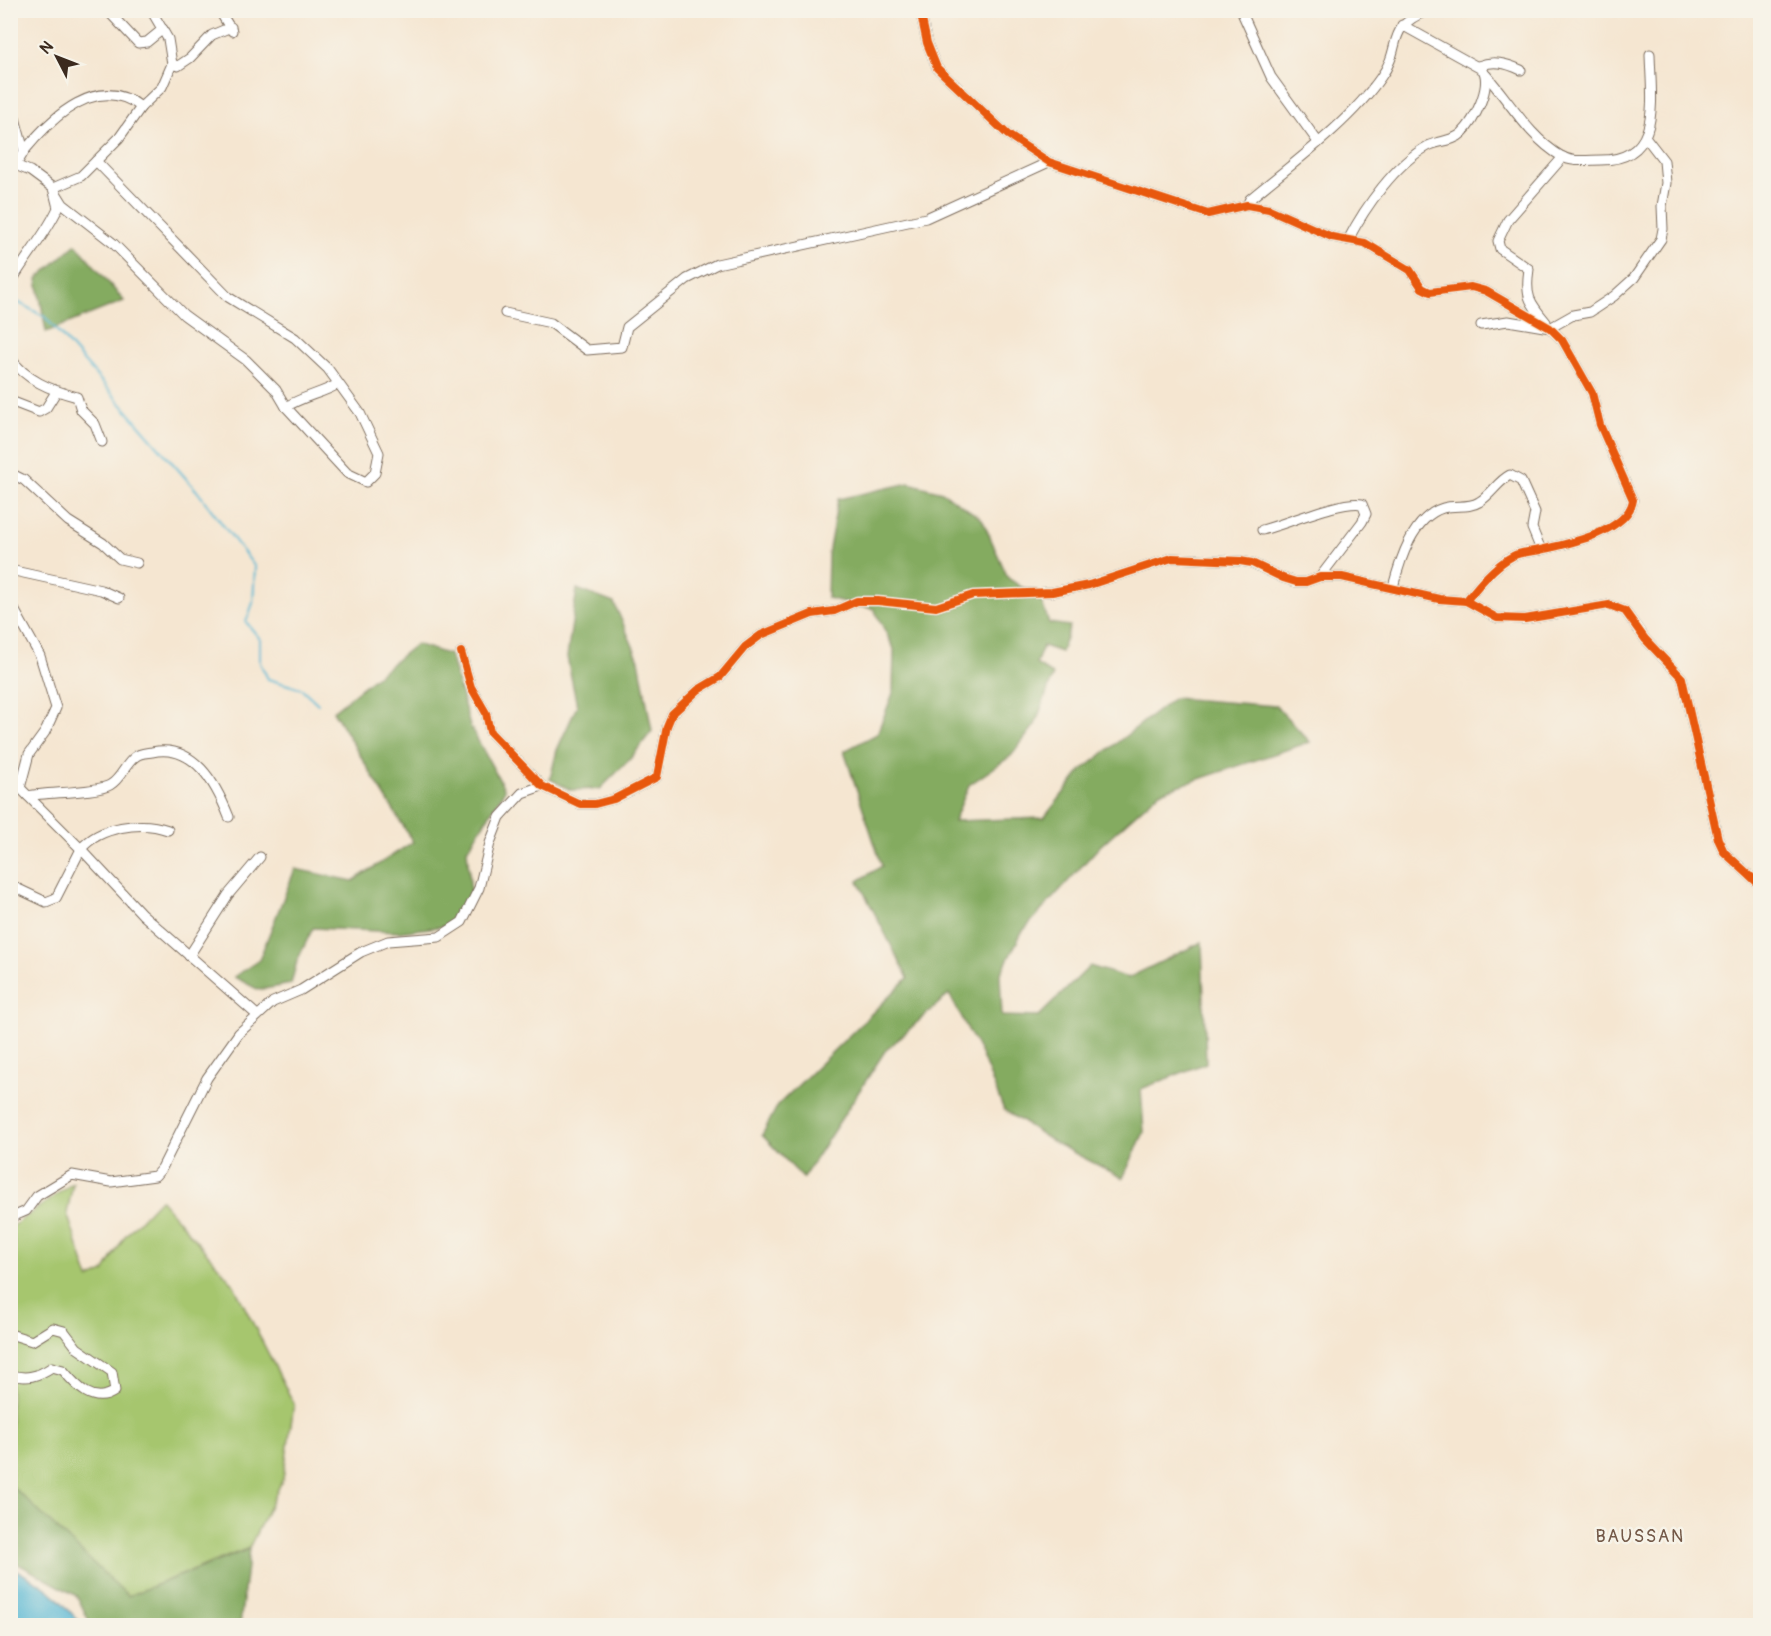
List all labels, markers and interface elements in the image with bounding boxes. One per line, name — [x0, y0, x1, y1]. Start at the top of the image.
north arrow — [27, 27, 87, 87]
text: N — [36, 37, 58, 58]
district label: BAUSSAN — [1595, 1525, 1685, 1548]

